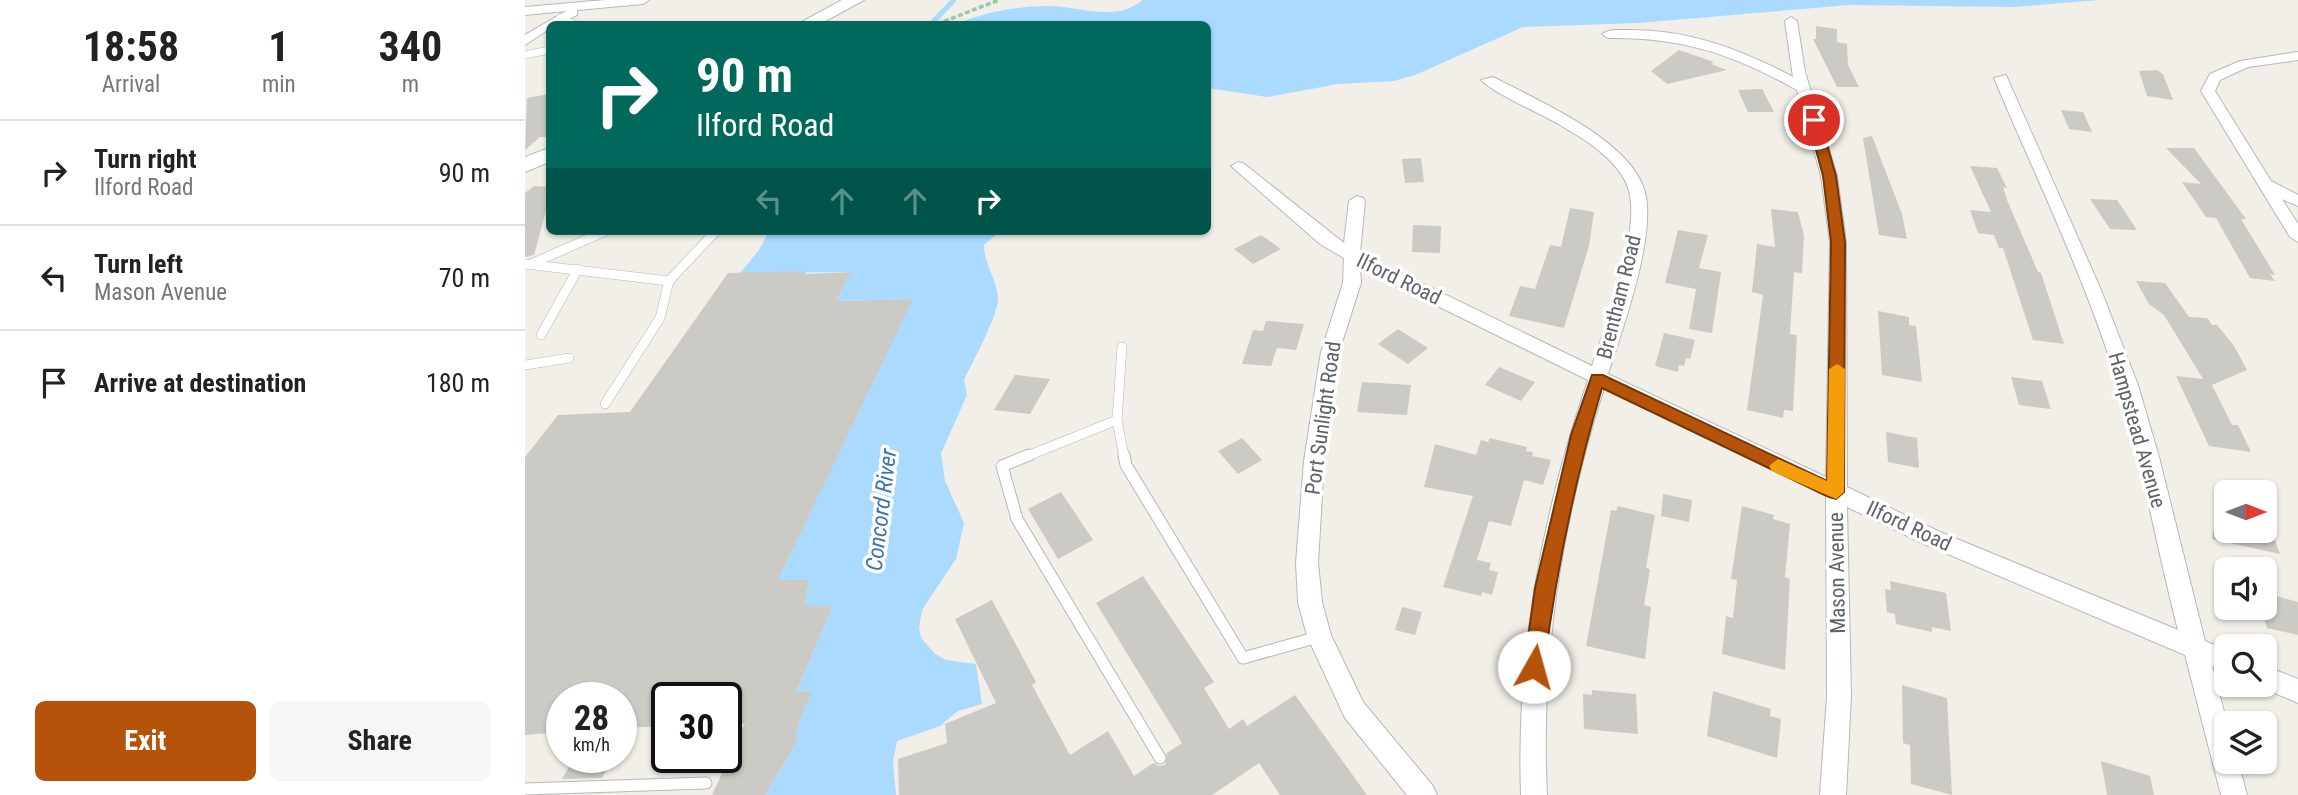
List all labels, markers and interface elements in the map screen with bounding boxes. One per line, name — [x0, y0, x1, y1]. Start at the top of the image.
text: 18:58 — [83, 22, 179, 71]
text: 1 — [268, 22, 289, 71]
text: 340 — [378, 22, 442, 71]
text: 90 m — [696, 47, 793, 104]
icon: right — [581, 49, 672, 140]
text: Arrival — [102, 71, 160, 98]
text: min — [262, 71, 296, 98]
text: m — [402, 71, 419, 98]
pin — [1784, 90, 1844, 150]
icon: arrive — [1795, 101, 1833, 139]
text: Ilford Road — [696, 106, 834, 144]
text: Turn right — [94, 144, 196, 174]
icon: right — [35, 154, 73, 192]
text: 90 m — [439, 158, 490, 188]
text: Ilford Road — [94, 174, 194, 201]
icon: left — [750, 182, 788, 220]
icon: ahead — [823, 182, 861, 220]
icon: ahead — [896, 182, 934, 220]
icon: right — [969, 182, 1007, 220]
street label: Brentham Road — [1592, 233, 1646, 361]
street label: Ilford Road — [1353, 248, 1445, 310]
text: Turn left — [94, 249, 183, 279]
icon: left — [35, 259, 73, 297]
text: 70 m — [439, 263, 490, 293]
text: Mason Avenue — [94, 279, 227, 306]
street label: Port Sunlight Road — [1300, 340, 1346, 496]
street label: Hampstead Avenue — [2103, 349, 2171, 511]
icon: arrive — [35, 364, 73, 402]
text: Arrive at destination — [94, 368, 306, 398]
text: 180 m — [426, 368, 490, 398]
water label: Concord River — [861, 446, 903, 573]
north arrow — [2214, 480, 2277, 542]
map controls — [2214, 480, 2277, 774]
street label: Ilford Road — [1863, 496, 1955, 556]
street label: Mason Avenue — [1824, 512, 1850, 634]
button: sound — [2214, 557, 2277, 620]
position arrow — [1497, 630, 1571, 704]
button: search — [2214, 634, 2277, 697]
speed limit sign: 30 — [651, 682, 742, 773]
text: 28 — [574, 698, 609, 739]
button: Exit — [35, 701, 256, 781]
button: Share — [270, 701, 490, 781]
button: layers — [2214, 711, 2277, 774]
text: km/h — [573, 734, 610, 755]

